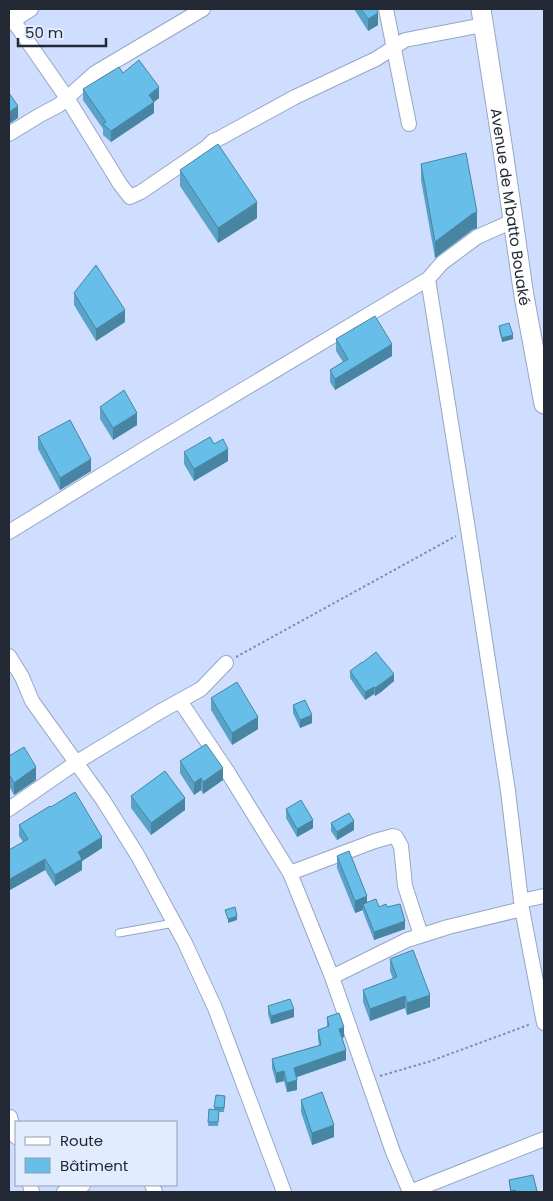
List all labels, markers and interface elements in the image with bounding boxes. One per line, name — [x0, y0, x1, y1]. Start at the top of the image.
scale bar — [18, 15, 105, 47]
text: 50 m — [25, 22, 63, 43]
street label: Avenue de M'batto Bouaké — [486, 106, 536, 307]
legend — [15, 1121, 178, 1186]
text: Route — [60, 1130, 103, 1151]
text: Bâtiment — [60, 1155, 128, 1176]

